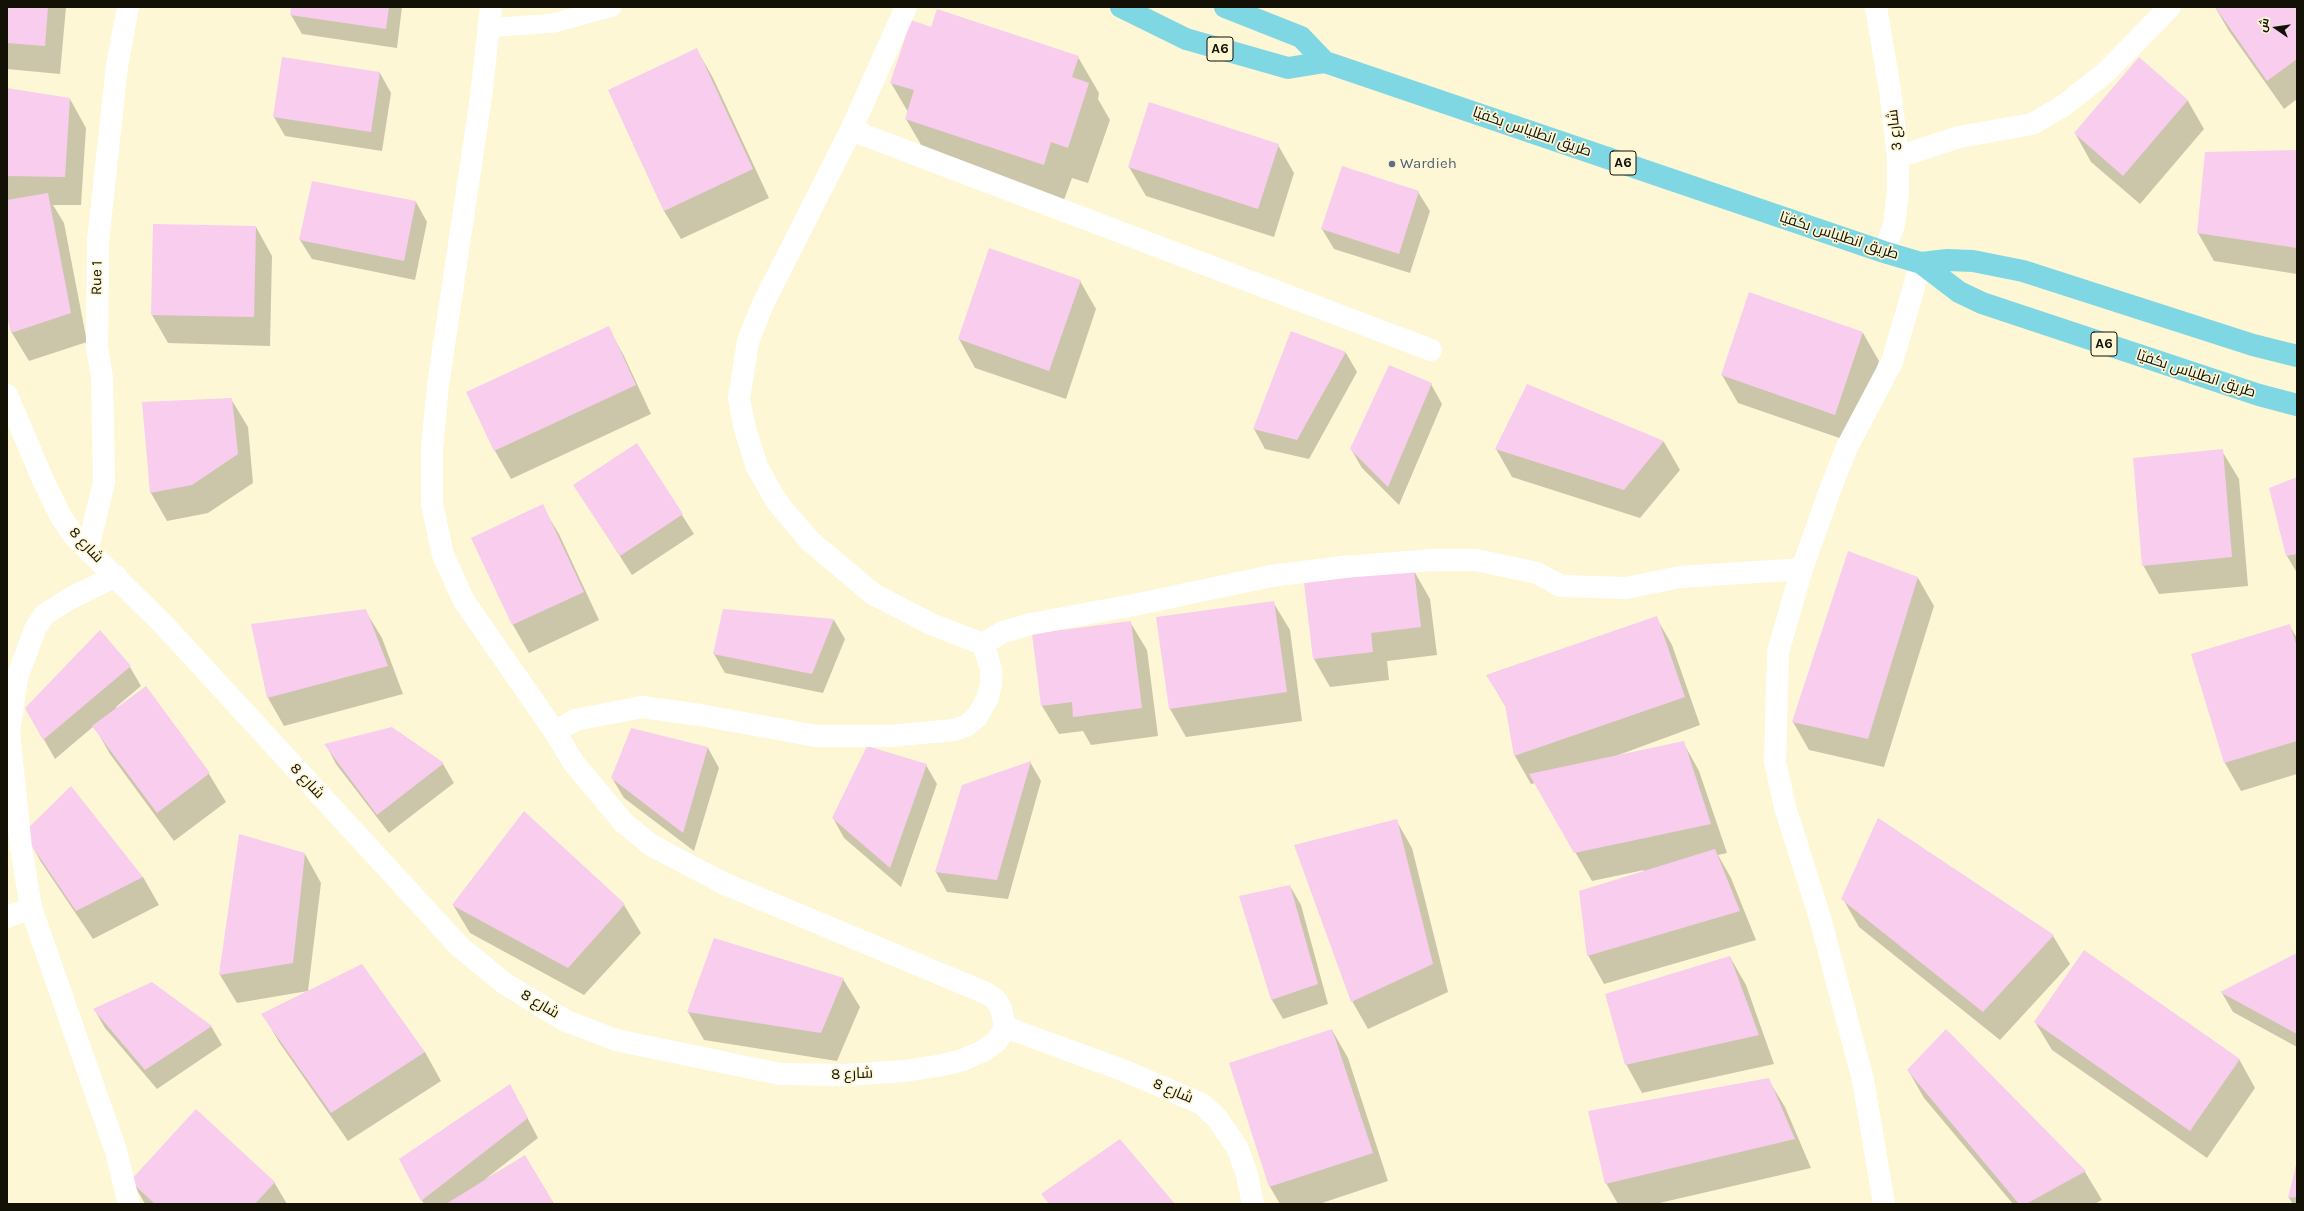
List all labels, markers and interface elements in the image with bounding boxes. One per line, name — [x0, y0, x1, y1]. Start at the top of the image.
north arrow — [2256, 8, 2296, 48]
text: ش — [2256, 17, 2272, 34]
road number: A6 — [1207, 37, 1233, 61]
street label: طريق انطلياس بكفيّا — [1470, 103, 1594, 161]
street label: شارع 3 — [1884, 108, 1906, 152]
road number: A6 — [1610, 151, 1636, 175]
place label: Wardieh — [1400, 155, 1457, 173]
marker: Wardieh — [1387, 159, 1397, 169]
street label: طريق انطلياس بكفيّا — [1777, 208, 1901, 264]
street label: Rue 1 — [88, 261, 106, 295]
road number: A6 — [2091, 332, 2117, 356]
street label: طريق انطلياس بكفيّا — [2134, 346, 2258, 402]
street label: شارع 8 — [65, 524, 107, 566]
street label: شارع 8 — [286, 760, 328, 802]
street label: شارع 8 — [517, 986, 563, 1022]
street label: شارع 8 — [831, 1064, 873, 1084]
street label: شارع 8 — [1150, 1075, 1196, 1107]

